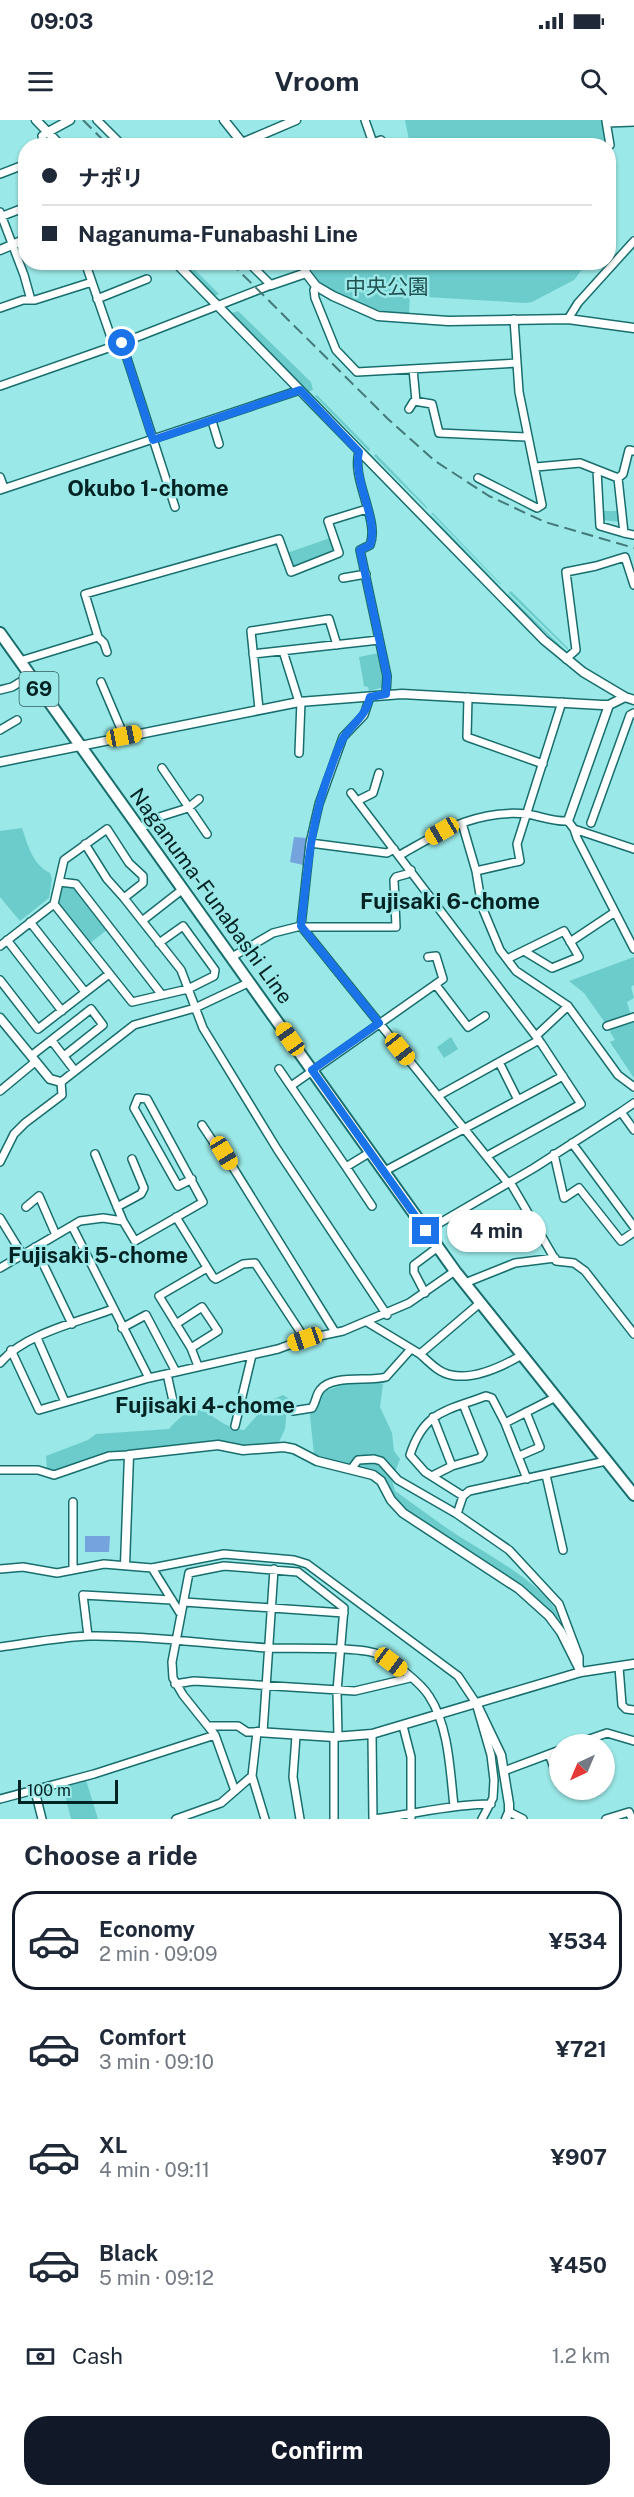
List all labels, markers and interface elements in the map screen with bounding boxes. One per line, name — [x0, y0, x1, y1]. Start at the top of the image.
text: 09:03 — [30, 8, 93, 34]
icon: menu — [24, 65, 57, 98]
text: Vroom — [275, 65, 359, 97]
icon: search — [577, 65, 610, 98]
text: ナポリ — [78, 165, 144, 191]
text: Naganuma-Funabashi Line — [78, 221, 358, 247]
park label: 中央公園 — [345, 274, 429, 299]
route start — [108, 329, 135, 356]
district label: Okubo 1-chome — [67, 475, 229, 501]
road number: 69 — [20, 672, 58, 706]
car — [105, 724, 143, 748]
street label: Naganuma-Funabashi Line — [125, 783, 298, 1008]
car — [422, 814, 462, 848]
district label: Fujisaki 6-chome — [360, 888, 540, 914]
car — [272, 1019, 308, 1059]
car — [382, 1029, 418, 1069]
car — [207, 1133, 241, 1173]
callout: 4 min — [447, 1210, 546, 1252]
route end — [412, 1217, 439, 1244]
text: 4 min — [470, 1219, 523, 1243]
district label: Fujisaki 5-chome — [8, 1242, 188, 1268]
car — [285, 1325, 325, 1353]
district label: Fujisaki 4-chome — [115, 1392, 295, 1418]
car — [371, 1644, 411, 1680]
north arrow — [549, 1734, 615, 1800]
map controls — [549, 1734, 615, 1800]
scale bar — [18, 1777, 118, 1804]
text: 100 m — [27, 1781, 71, 1800]
text: Choose a ride — [24, 1839, 198, 1871]
icon: car — [27, 1914, 81, 1968]
text: Economy — [99, 1916, 195, 1942]
text: ¥534 — [549, 1928, 607, 1954]
text: 2 min · 09:09 — [99, 1942, 218, 1966]
icon: car — [27, 2022, 81, 2076]
text: Comfort — [99, 2024, 186, 2050]
text: ¥721 — [555, 2036, 607, 2062]
text: 3 min · 09:10 — [99, 2050, 214, 2074]
icon: car — [27, 2130, 81, 2184]
text: XL — [99, 2132, 127, 2158]
text: ¥907 — [550, 2144, 607, 2170]
text: 4 min · 09:11 — [99, 2158, 210, 2182]
icon: car — [27, 2238, 81, 2292]
text: Black — [99, 2240, 158, 2266]
text: ¥450 — [549, 2252, 607, 2278]
text: 5 min · 09:12 — [99, 2266, 214, 2290]
icon: cash — [24, 2340, 57, 2373]
text: Cash — [72, 2343, 123, 2369]
text: 1.2 km — [552, 2344, 610, 2368]
button: Confirm — [24, 2416, 610, 2485]

